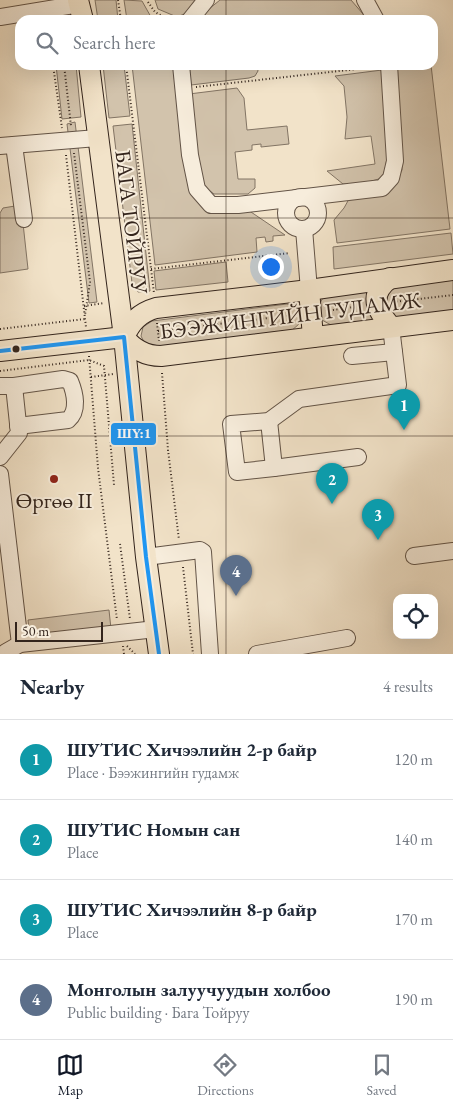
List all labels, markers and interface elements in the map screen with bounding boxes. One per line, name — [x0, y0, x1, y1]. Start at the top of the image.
search box — [15, 15, 438, 70]
icon: search — [33, 29, 61, 57]
text: Search here — [73, 30, 155, 55]
street label: БАГА ТОЙРУУ — [108, 148, 155, 296]
your location — [258, 254, 284, 280]
street label: БЭЭЖИНГИЙН ГУДАМЖ — [158, 285, 423, 346]
unlabelled marker — [11, 344, 21, 354]
pin: 1 — [388, 389, 420, 430]
line badge: ШҮ:1 — [110, 422, 157, 446]
text: ШҮ:1 — [117, 424, 151, 442]
pin: 2 — [316, 463, 348, 504]
marker: Өргөө II — [48, 473, 60, 485]
place label: Өргөө II — [15, 486, 93, 515]
pin: 3 — [362, 499, 394, 540]
pin: 4 — [220, 555, 252, 596]
map controls — [393, 594, 438, 639]
button: locate — [393, 594, 438, 639]
scale bar — [15, 619, 102, 642]
text: 50 m — [22, 622, 49, 640]
text: Nearby — [20, 673, 84, 700]
text: 4 results — [383, 676, 433, 697]
text: ШУТИС Хичээлийн 2-р байр — [67, 737, 317, 762]
text: 1 — [32, 749, 40, 770]
text: 120 m — [394, 749, 433, 770]
text: Place · Бээжингийн гудамж — [67, 762, 239, 783]
text: ШУТИС Номын сан — [67, 817, 240, 842]
text: 2 — [32, 829, 40, 850]
text: 140 m — [394, 829, 433, 850]
text: Place — [67, 842, 99, 863]
text: ШУТИС Хичээлийн 8-р байр — [67, 897, 317, 922]
text: 3 — [32, 909, 40, 930]
text: 170 m — [394, 909, 433, 930]
text: Place — [67, 922, 99, 943]
text: Монголын залуучуудын холбоо — [67, 977, 330, 1002]
text: 4 — [32, 989, 40, 1010]
text: 190 m — [394, 989, 433, 1010]
text: Public building · Бага Тойруу — [67, 1002, 250, 1023]
tab: Map — [56, 1051, 84, 1099]
tab: Directions — [197, 1051, 254, 1099]
tab: Saved — [367, 1051, 397, 1099]

